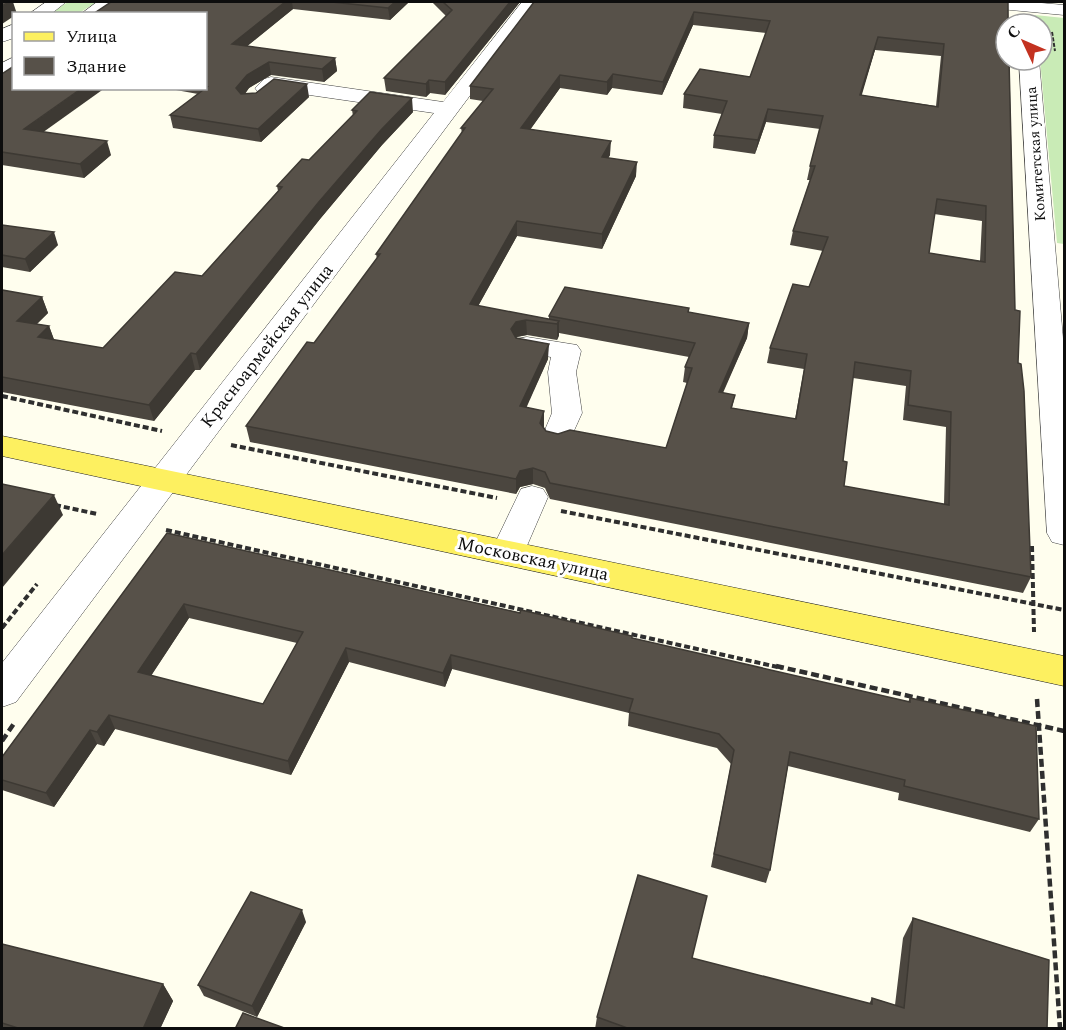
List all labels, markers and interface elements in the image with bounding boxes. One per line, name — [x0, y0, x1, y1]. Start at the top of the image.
legend — [12, 12, 207, 90]
north arrow — [994, 12, 1054, 72]
text: С — [1001, 20, 1027, 45]
text: Улица — [66, 23, 117, 50]
text: Здание — [66, 53, 126, 80]
street label: Комитетская улица — [1020, 85, 1052, 222]
street label: Красноармейская улица — [194, 258, 340, 434]
street label: Московская улица — [455, 530, 611, 588]

